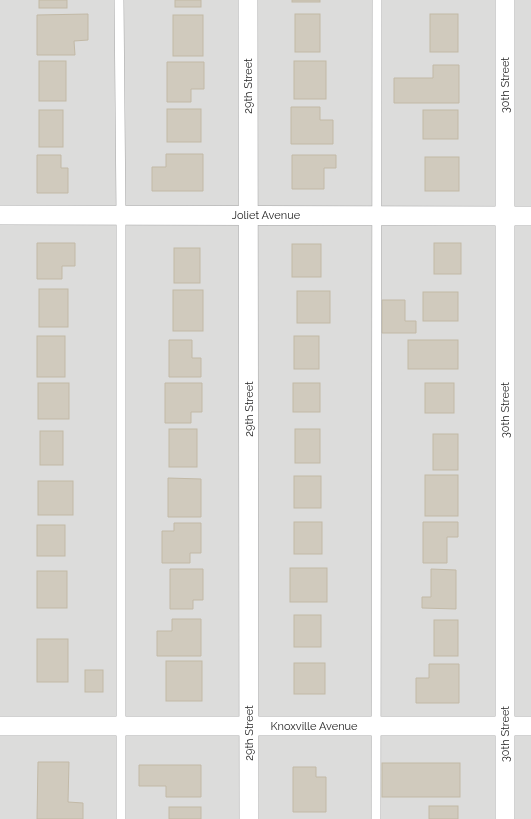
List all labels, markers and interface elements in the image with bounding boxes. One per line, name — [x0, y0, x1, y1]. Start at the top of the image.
street label: 30th Street — [499, 57, 512, 113]
street label: 29th Street — [242, 58, 255, 114]
street label: Joliet Avenue — [232, 209, 301, 222]
street label: 29th Street — [243, 381, 256, 437]
street label: 30th Street — [499, 382, 512, 438]
street label: 29th Street — [243, 705, 256, 761]
street label: 30th Street — [499, 706, 512, 762]
street label: Knoxville Avenue — [270, 720, 358, 733]

